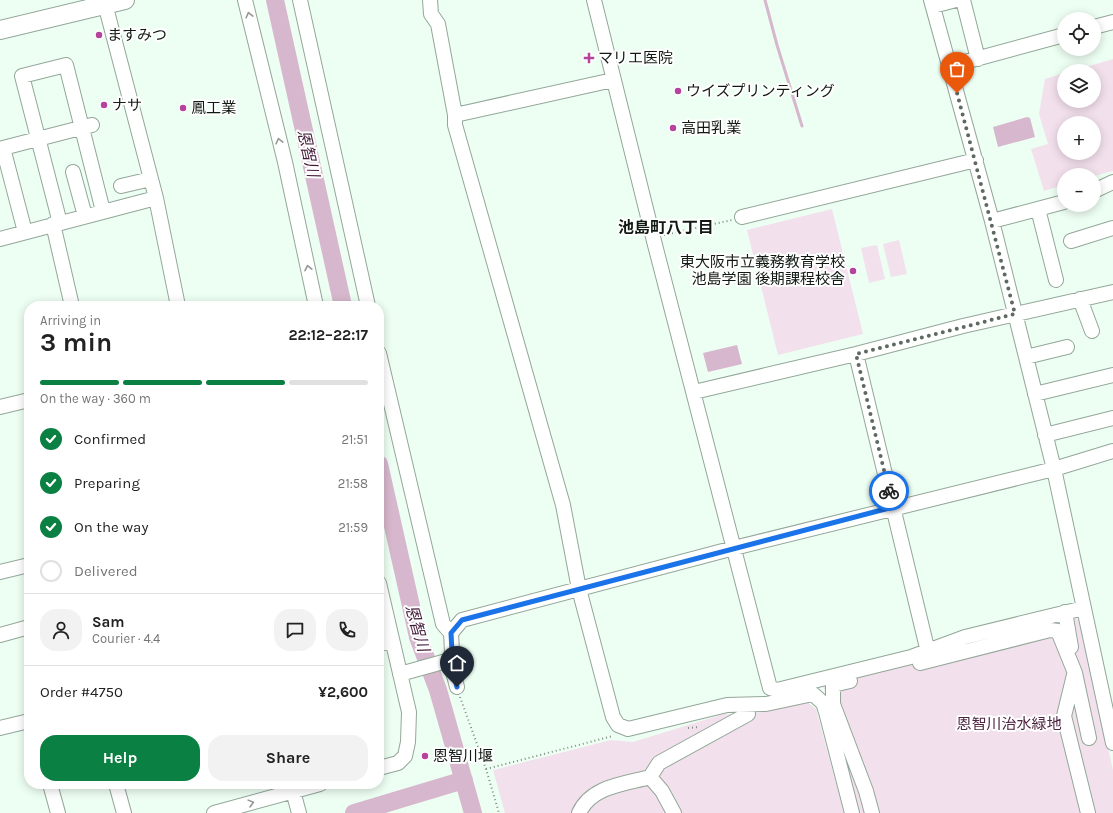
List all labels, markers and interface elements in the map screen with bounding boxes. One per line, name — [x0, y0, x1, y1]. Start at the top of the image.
one-way arrow — [245, 12, 253, 18]
map controls — [1057, 12, 1101, 212]
button: locate — [1057, 12, 1101, 56]
place label: ますみつ — [107, 26, 167, 44]
marker: ますみつ — [94, 30, 104, 40]
place label: マリエ医院 — [598, 49, 673, 67]
marker: マリエ医院 — [583, 52, 595, 64]
pin — [940, 52, 974, 93]
icon: bag — [946, 58, 968, 80]
button: layers — [1057, 64, 1101, 108]
place label: ウイズプリンティング — [686, 82, 835, 100]
marker: ウイズプリンティング — [673, 86, 683, 96]
place label: ナサ — [112, 96, 142, 114]
place label: 鳳工業 — [191, 99, 236, 117]
marker: ナサ — [99, 100, 109, 110]
marker: 鳳工業 — [178, 103, 188, 113]
button: + — [1057, 116, 1101, 160]
place label: 高田乳業 — [681, 119, 741, 137]
marker: 高田乳業 — [668, 123, 678, 133]
water label: 恩智川 — [294, 128, 324, 181]
one-way arrow — [276, 138, 284, 144]
button: − — [1057, 168, 1101, 212]
district label: 池島町八丁目 — [618, 218, 714, 237]
place label: 東大阪市立義務教育学校 池島学園 後期課程校舎 — [680, 253, 845, 288]
one-way arrow — [304, 265, 312, 271]
marker: 東大阪市立義務教育学校 池島学園 後期課程校舎 — [848, 266, 858, 276]
text: Arriving in — [40, 313, 101, 328]
text: 22:12–22:17 — [289, 326, 368, 344]
text: 3 min — [40, 327, 112, 358]
text: On the way · 360 m — [40, 391, 151, 406]
icon: check — [40, 428, 62, 450]
text: Confirmed — [74, 430, 146, 448]
text: 21:51 — [342, 432, 368, 447]
courier — [869, 471, 909, 511]
icon: check — [40, 472, 62, 494]
text: Preparing — [74, 474, 140, 492]
text: 21:58 — [338, 476, 368, 491]
icon: bike — [878, 480, 900, 502]
icon: check — [40, 516, 62, 538]
text: On the way — [74, 518, 148, 536]
text: 21:59 — [338, 520, 368, 535]
text: Delivered — [74, 562, 138, 580]
water label: 恩智川 — [402, 602, 434, 656]
button: person — [40, 609, 82, 651]
button: chat — [274, 609, 316, 651]
button: phone — [326, 609, 368, 651]
text: Sam — [92, 613, 125, 631]
text: Courier · 4.4 — [92, 631, 160, 646]
pin — [440, 646, 474, 687]
icon: home — [446, 652, 468, 674]
text: Order #4750 — [40, 683, 123, 701]
text: ¥2,600 — [318, 683, 368, 701]
park label: 恩智川治水緑地 — [956, 715, 1062, 733]
button: Help — [40, 735, 200, 781]
button: Share — [208, 735, 368, 781]
place label: 恩智川堰 — [433, 747, 493, 765]
marker: 恩智川堰 — [420, 751, 430, 761]
one-way arrow — [248, 799, 255, 808]

